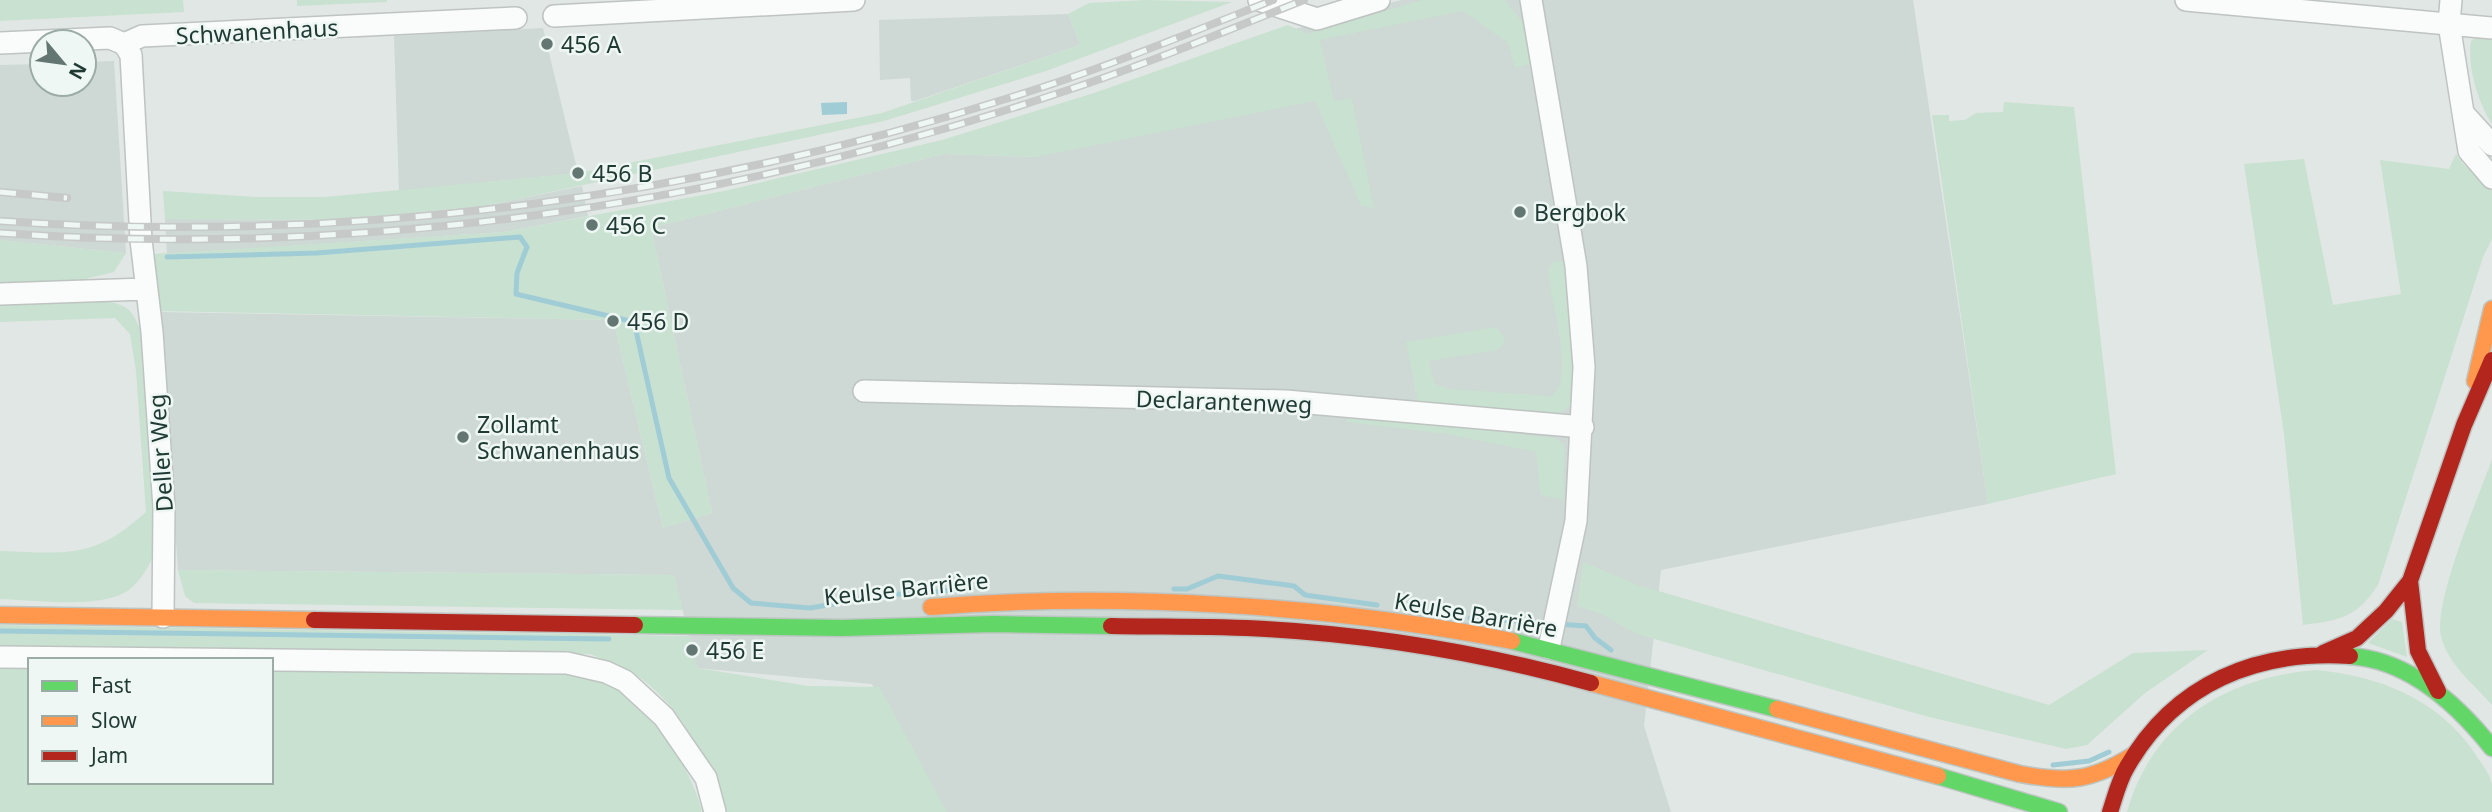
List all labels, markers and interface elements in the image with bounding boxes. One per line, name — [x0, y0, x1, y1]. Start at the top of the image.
street label: Schwanenhaus — [175, 11, 339, 51]
north arrow — [28, 28, 98, 98]
place label: 456 A — [561, 28, 621, 60]
marker: 456 A — [539, 36, 555, 52]
text: N — [63, 58, 93, 84]
place label: 456 B — [592, 157, 652, 189]
marker: 456 B — [570, 165, 586, 181]
place label: Bergbok — [1534, 196, 1626, 228]
marker: Bergbok — [1512, 204, 1528, 220]
place label: 456 C — [606, 209, 666, 241]
marker: 456 C — [584, 217, 600, 233]
place label: 456 D — [627, 305, 689, 337]
marker: 456 D — [605, 313, 621, 329]
street label: Declarantenweg — [1135, 382, 1313, 420]
street label: Deller Weg — [140, 393, 180, 513]
place label: Zollamt Schwanenhaus — [477, 408, 640, 466]
marker: Zollamt Schwanenhaus — [455, 429, 471, 445]
street label: Keulse Barrière — [822, 563, 990, 613]
street label: Keulse Barrière — [1392, 584, 1560, 644]
place label: 456 E — [706, 634, 764, 666]
marker: 456 E — [684, 642, 700, 658]
legend — [28, 658, 273, 784]
text: Fast — [91, 671, 132, 699]
text: Slow — [91, 706, 137, 734]
text: Jam — [89, 741, 128, 769]

